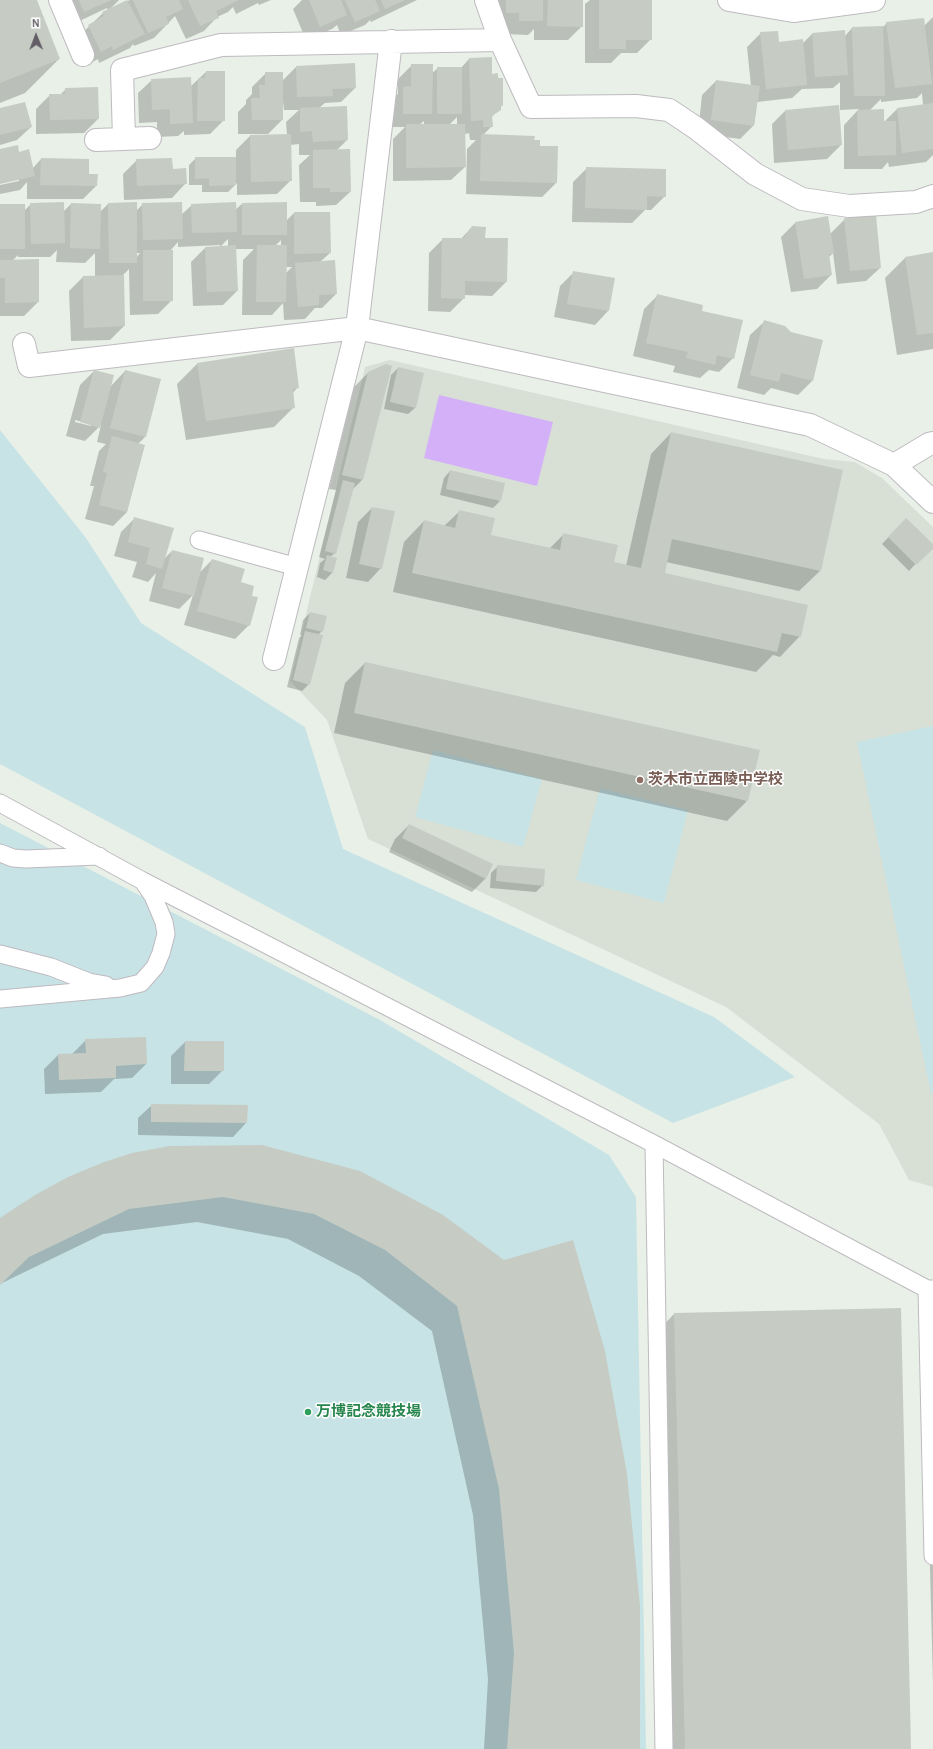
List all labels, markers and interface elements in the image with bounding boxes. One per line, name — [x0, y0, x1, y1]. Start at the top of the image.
north arrow — [16, 16, 56, 56]
text: N — [32, 17, 40, 30]
place label: 茨木市立西陵中学校 — [648, 771, 783, 789]
marker: 茨木市立西陵中学校 — [635, 775, 645, 785]
place label: 万博記念競技場 — [316, 1403, 421, 1421]
marker: 万博記念競技場 — [303, 1407, 313, 1417]

